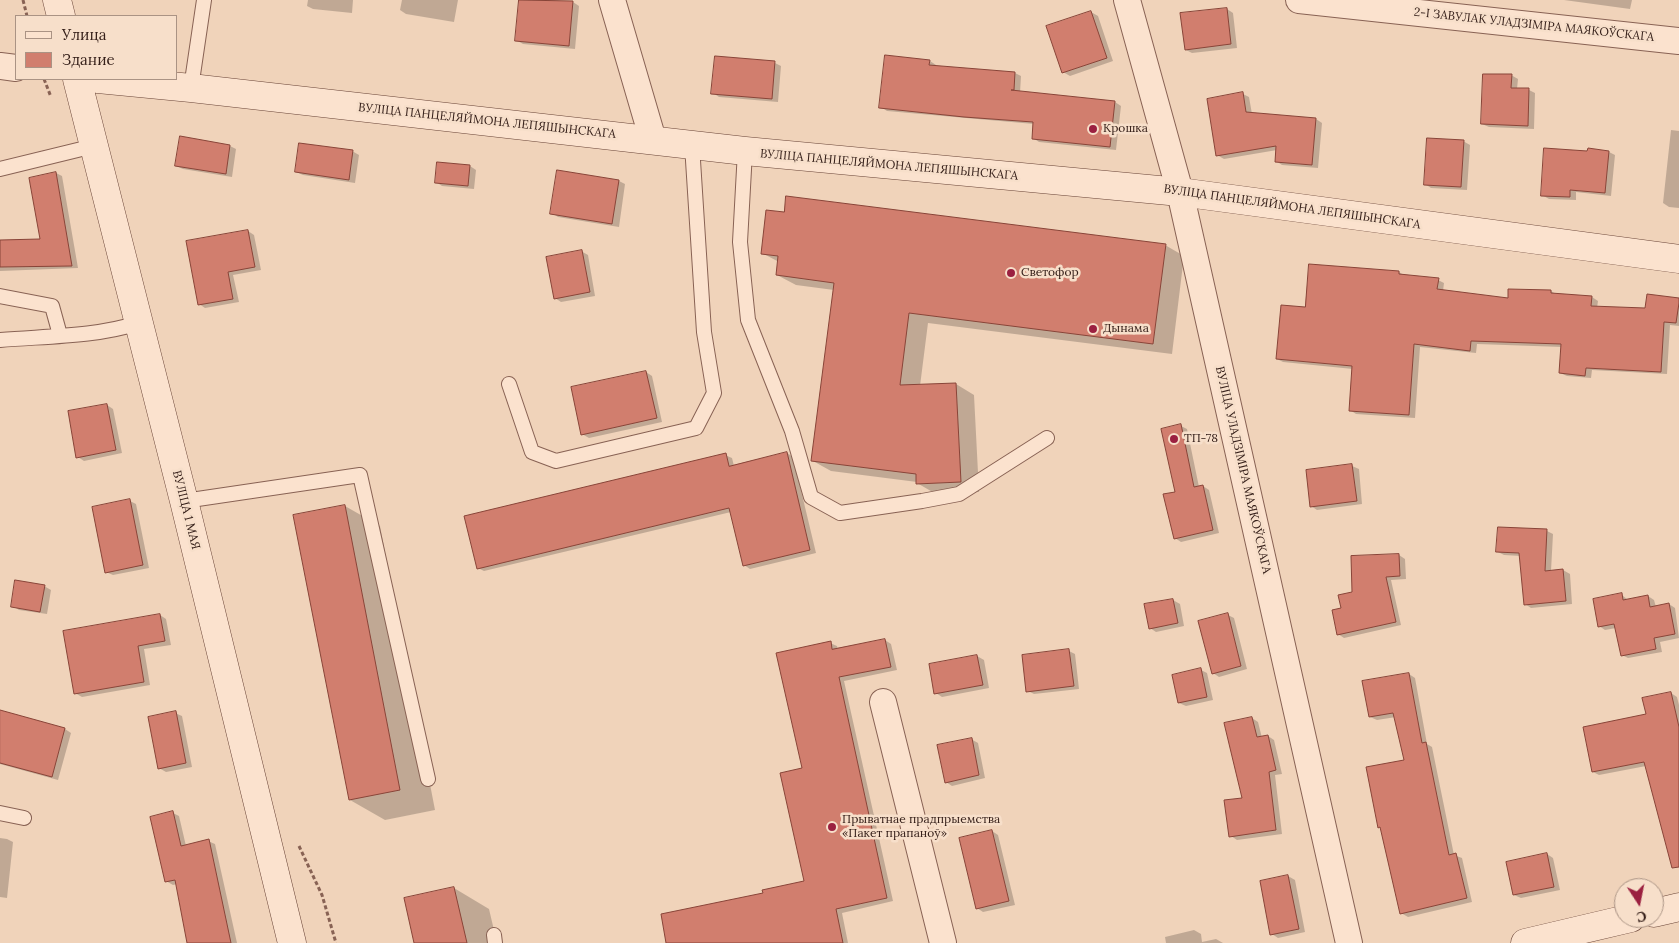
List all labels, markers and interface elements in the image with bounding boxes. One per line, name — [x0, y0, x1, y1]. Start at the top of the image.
street label: 2-І ЗАВУЛАК УЛАДЗІМІРА МАЯКОЎСКАГА — [1413, 5, 1655, 45]
legend — [15, 15, 178, 80]
text: Улица — [62, 25, 106, 44]
text: Здание — [62, 50, 115, 69]
street label: ВУЛІЦА ПАНЦЕЛЯЙМОНА ЛЕПЯШЫНСКАГА — [357, 100, 617, 142]
place label: Крошка — [1103, 122, 1148, 136]
marker: Крошка — [1087, 123, 1099, 135]
street label: ВУЛІЦА ПАНЦЕЛЯЙМОНА ЛЕПЯШЫНСКАГА — [759, 147, 1019, 183]
street label: ВУЛІЦА ПАНЦЕЛЯЙМОНА ЛЕПЯШЫНСКАГА — [1163, 182, 1421, 232]
place label: Светофор — [1021, 266, 1079, 280]
marker: Светофор — [1005, 267, 1017, 279]
place label: Дынама — [1103, 322, 1149, 336]
marker: Дынама — [1087, 323, 1099, 335]
street label: ВУЛІЦА УЛАДЗІМІРА МАЯКОЎСКАГА — [1212, 365, 1274, 575]
place label: ТП-78 — [1184, 432, 1218, 446]
marker: ТП-78 — [1168, 433, 1180, 445]
street label: ВУЛІЦА 1 МАЯ — [169, 469, 203, 551]
place label: Прыватнае прадпрыемства «Пакет прапаноў» — [842, 813, 1000, 841]
marker: Прыватнае прадпрыемства «Пакет прапаноў» — [826, 821, 838, 833]
north arrow — [1614, 878, 1664, 928]
text: С — [1635, 907, 1648, 926]

